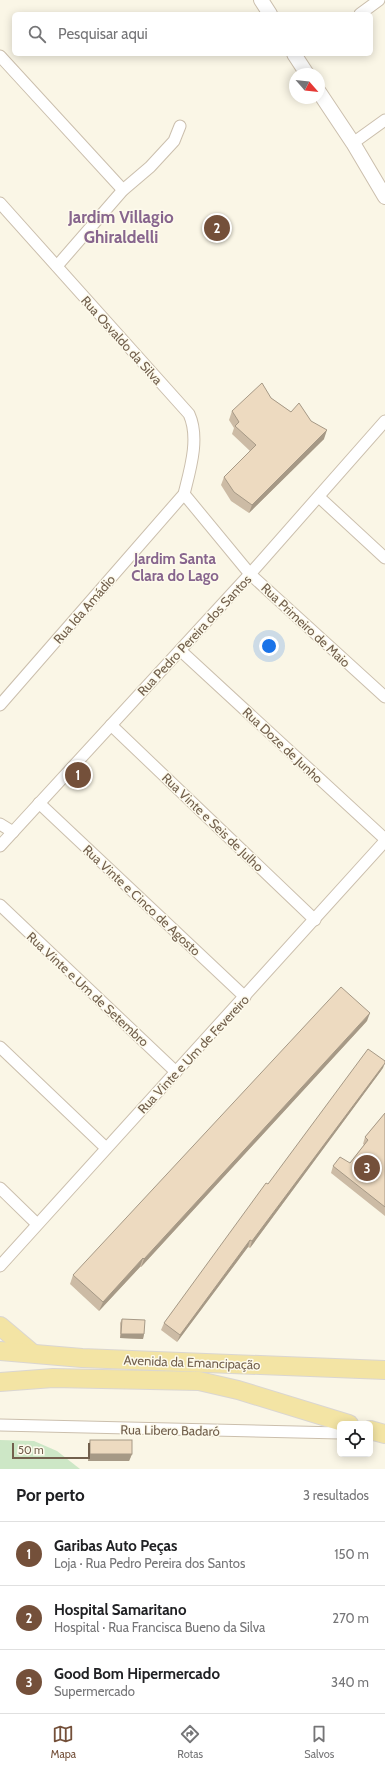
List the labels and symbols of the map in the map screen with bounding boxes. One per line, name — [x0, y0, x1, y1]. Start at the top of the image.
north arrow — [289, 68, 325, 104]
district label: Jardim Villagio Ghiraldelli — [67, 207, 174, 247]
pin: 2 — [204, 213, 230, 243]
street label: Rua Osvaldo da Silva — [78, 292, 167, 388]
district label: Jardim Santa Clara do Lago — [131, 550, 219, 585]
street label: Rua Ida Amádio — [50, 571, 118, 647]
street label: Rua Pedro Pereira dos Santos — [134, 571, 255, 699]
street label: Rua Primeiro de Maio — [258, 580, 354, 670]
your location — [259, 636, 279, 656]
street label: Rua Doze de Junho — [240, 704, 326, 786]
pin: 1 — [65, 760, 91, 790]
street label: Rua Vinte e Seis de Julho — [159, 769, 267, 875]
street label: Rua Vinte e Cinco de Agosto — [80, 841, 204, 959]
street label: Rua Vinte e Um de Setembro — [24, 928, 152, 1050]
street label: Rua Vinte e Um de Fevereiro — [134, 991, 252, 1117]
pin: 3 — [354, 1153, 380, 1183]
street label: Avenida da Emancipação — [123, 1352, 261, 1372]
street label: Rua Libero Badaró — [120, 1421, 220, 1439]
scale bar — [12, 1441, 90, 1460]

